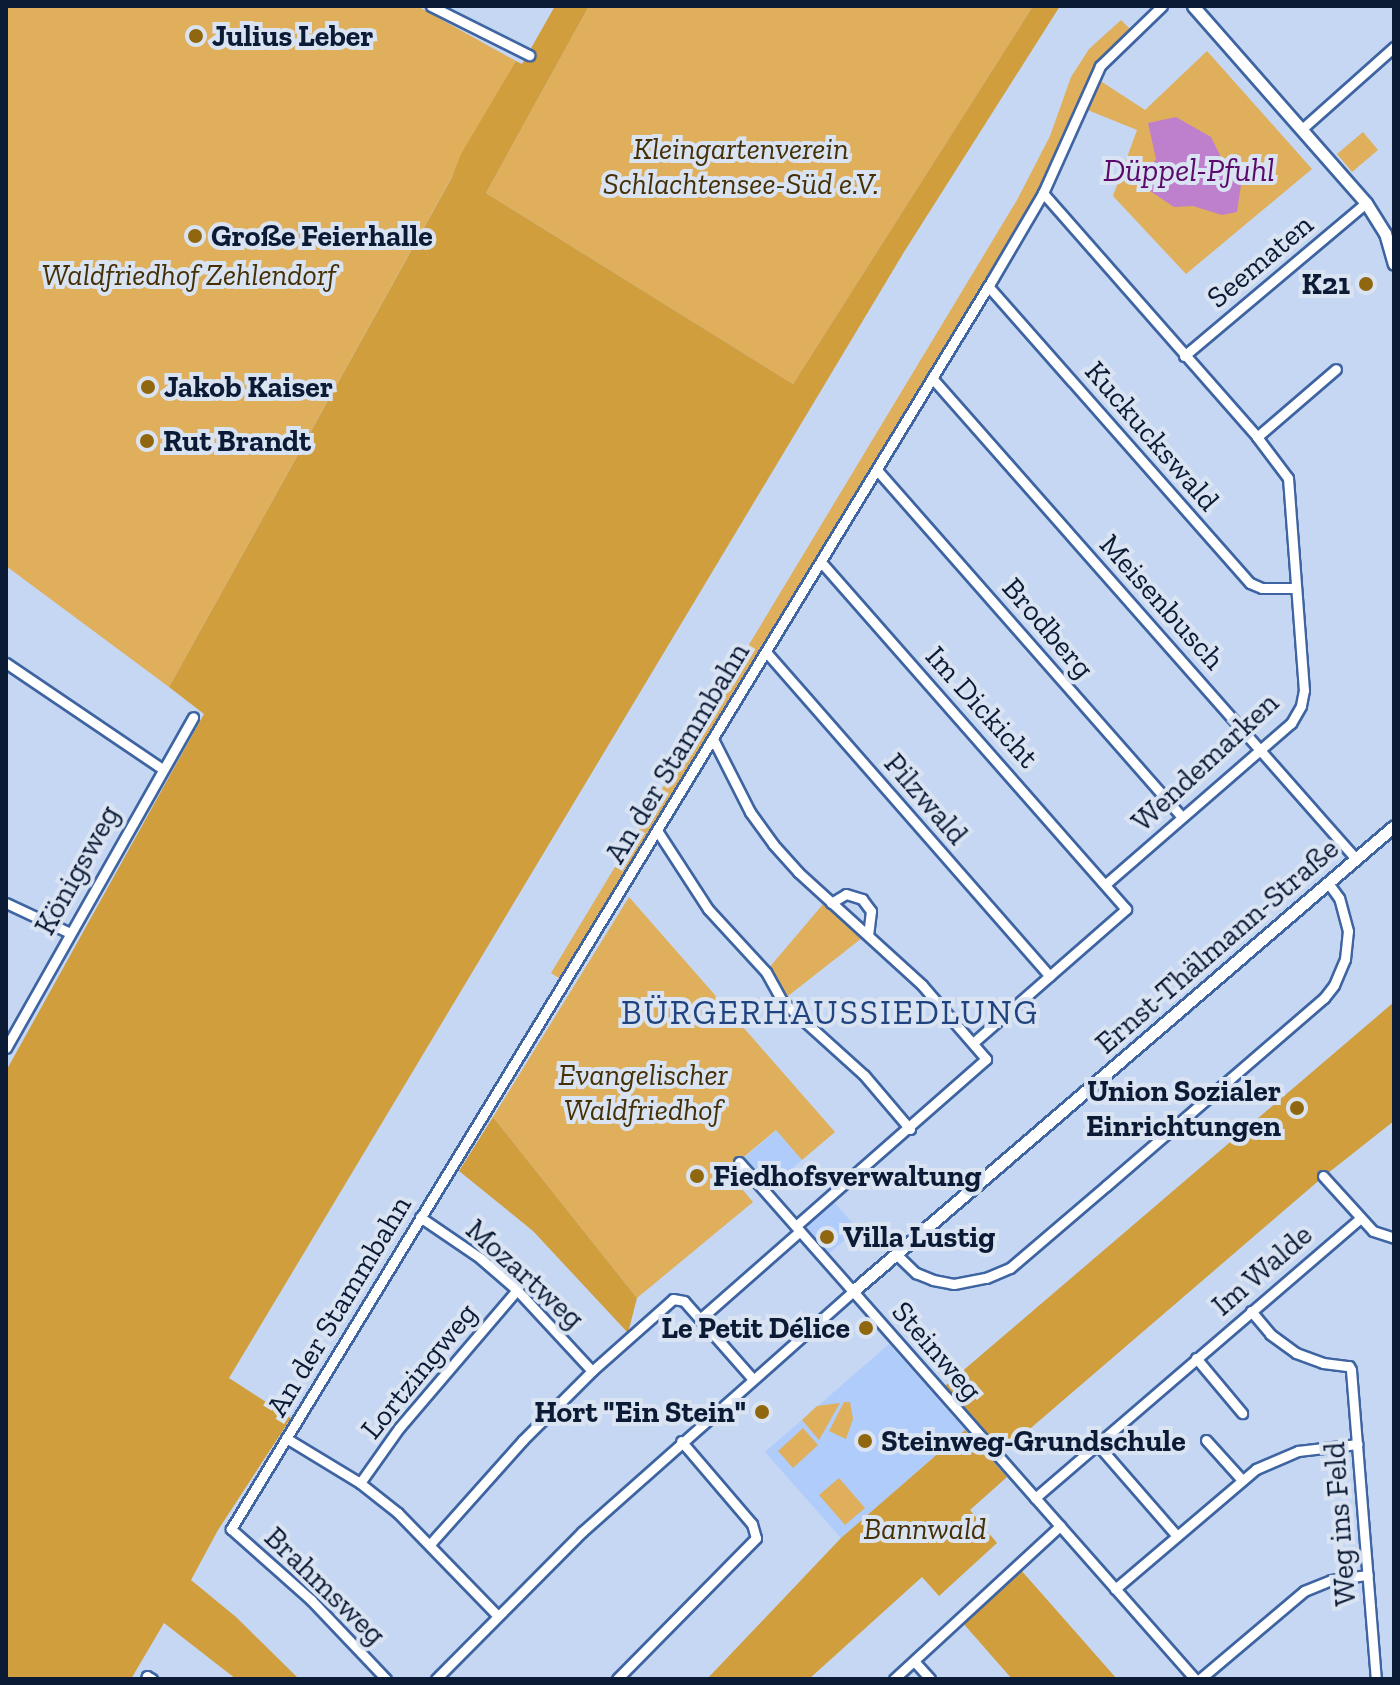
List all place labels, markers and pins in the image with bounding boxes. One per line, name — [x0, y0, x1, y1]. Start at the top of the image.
place label: Julius Leber — [212, 18, 373, 54]
marker: Julius Leber — [187, 27, 205, 45]
place label: Große Feierhalle — [211, 218, 433, 254]
marker: Große Feierhalle — [186, 227, 204, 245]
place label: K21 — [1302, 266, 1350, 302]
marker: K21 — [1357, 275, 1375, 293]
place label: Jakob Kaiser — [164, 369, 333, 405]
marker: Jakob Kaiser — [139, 378, 157, 396]
place label: Rut Brandt — [163, 423, 311, 459]
marker: Rut Brandt — [138, 432, 156, 450]
place label: Union Sozialer Einrichtungen — [1086, 1073, 1281, 1144]
marker: Union Sozialer Einrichtungen — [1288, 1099, 1306, 1117]
place label: Fiedhofsverwaltung — [713, 1158, 982, 1194]
marker: Fiedhofsverwaltung — [688, 1167, 706, 1185]
place label: Villa Lustig — [843, 1219, 995, 1255]
marker: Villa Lustig — [818, 1228, 836, 1246]
place label: Le Petit Délice — [661, 1310, 850, 1346]
marker: Le Petit Délice — [857, 1319, 875, 1337]
place label: Hort "Ein Stein" — [534, 1394, 746, 1430]
marker: Hort "Ein Stein" — [753, 1403, 771, 1421]
place label: Steinweg-Grundschule — [881, 1423, 1186, 1459]
marker: Steinweg-Grundschule — [856, 1432, 874, 1450]

